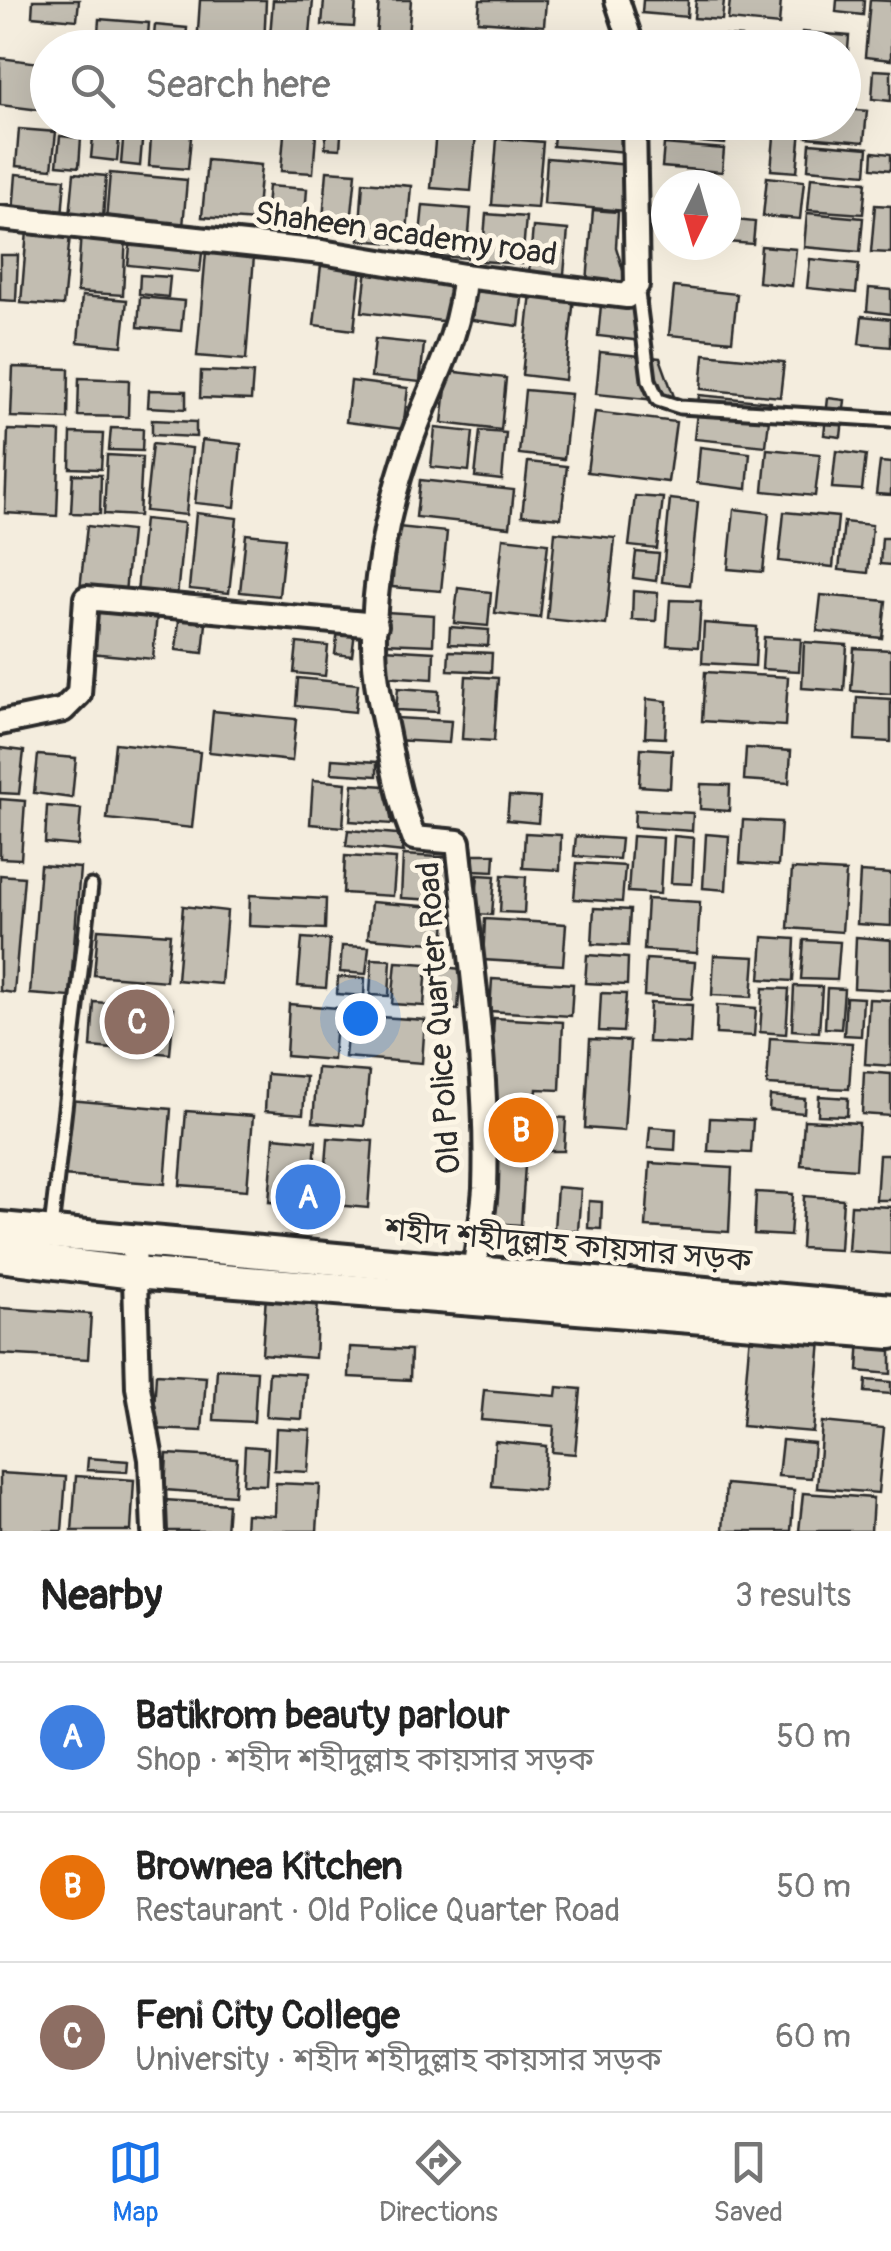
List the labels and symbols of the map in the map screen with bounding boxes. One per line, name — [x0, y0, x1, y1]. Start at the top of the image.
north arrow — [651, 170, 741, 260]
street label: Shaheen academy road — [252, 193, 560, 275]
street label: Old Police Quarter Road — [408, 861, 470, 1175]
pin: C — [104, 984, 170, 1060]
your location — [335, 993, 386, 1044]
pin: B — [488, 1092, 554, 1168]
pin: A — [276, 1160, 340, 1234]
street label: শহীদ শহীদুল্লাহ কায়সার সড়ক — [382, 1209, 754, 1281]

